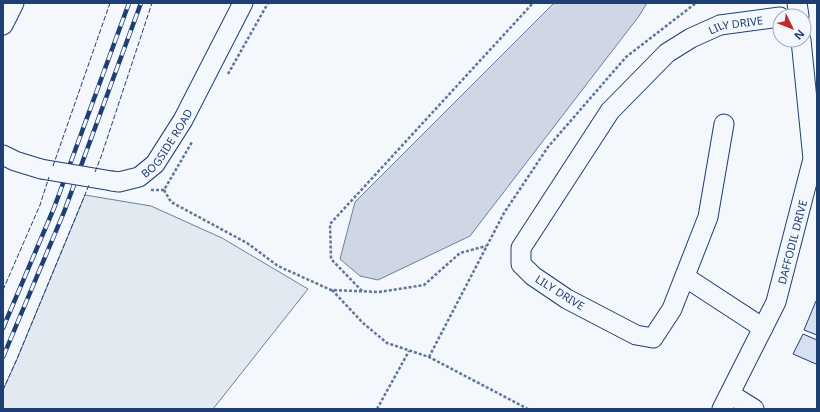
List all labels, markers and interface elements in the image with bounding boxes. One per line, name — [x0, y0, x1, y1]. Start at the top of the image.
north arrow — [772, 8, 812, 48]
street label: LILY DRIVE — [706, 12, 764, 37]
text: N — [791, 27, 808, 44]
street label: BOGSIDE ROAD — [137, 106, 195, 180]
street label: DAFFODIL DRIVE — [773, 198, 810, 286]
street label: LILY DRIVE — [533, 271, 587, 313]

